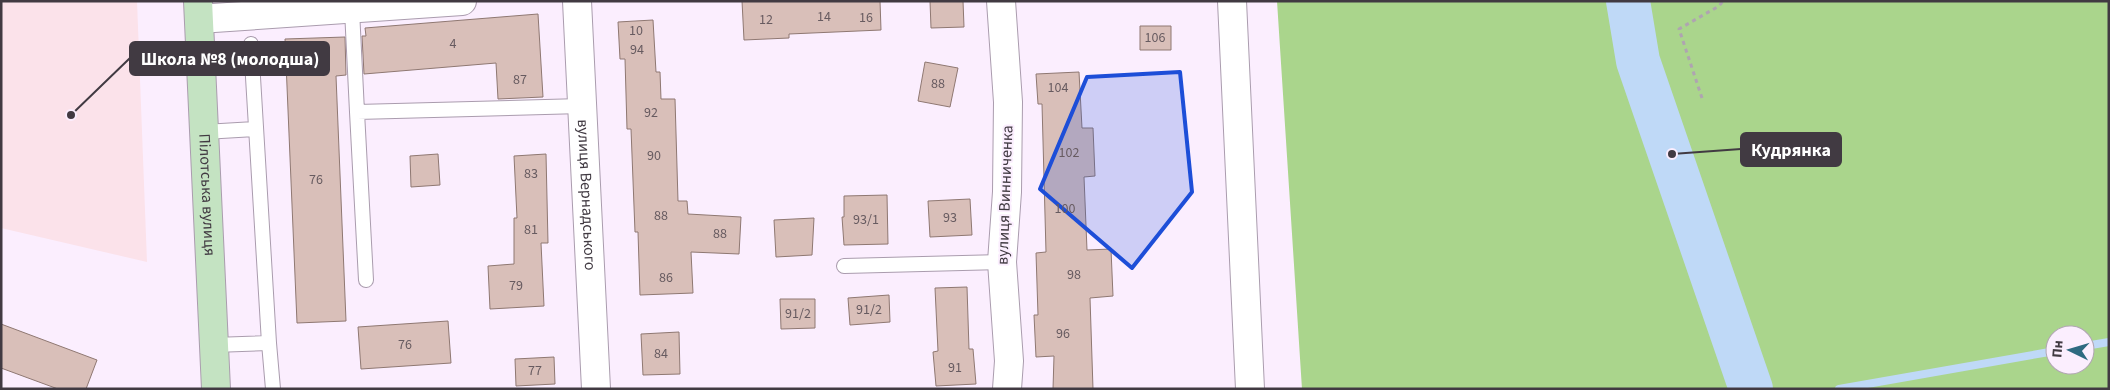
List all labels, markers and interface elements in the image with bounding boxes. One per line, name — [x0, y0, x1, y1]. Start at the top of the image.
house number: 14 — [817, 7, 831, 27]
house number: 16 — [859, 8, 873, 28]
house number: 12 — [759, 10, 773, 30]
house number: 10 — [629, 21, 643, 41]
house number: 106 — [1145, 28, 1165, 48]
house number: 4 — [450, 34, 457, 54]
house number: 94 — [630, 40, 644, 60]
callout: Школа №8 (молодша) — [130, 42, 329, 75]
text: Школа №8 (молодша) — [141, 47, 319, 72]
house number: 87 — [513, 70, 527, 90]
house number: 88 — [931, 74, 945, 94]
house number: 104 — [1048, 78, 1068, 98]
house number: 92 — [644, 103, 658, 123]
street label: вулиця Вернадського — [572, 119, 601, 271]
street label: вулиця Винниченка — [992, 125, 1018, 265]
street label: Пілотська вулиця — [193, 133, 221, 257]
callout: Кудрянка — [1741, 133, 1841, 166]
text: Кудрянка — [1751, 138, 1831, 163]
house number: 102 — [1059, 143, 1079, 163]
house number: 90 — [647, 146, 661, 166]
house number: 83 — [524, 164, 538, 184]
house number: 76 — [309, 170, 323, 190]
house number: 100 — [1055, 199, 1075, 219]
house number: 88 — [654, 206, 668, 226]
house number: 93 — [943, 208, 957, 228]
house number: 93/1 — [853, 210, 879, 230]
house number: 81 — [524, 220, 538, 240]
house number: 88 — [713, 224, 727, 244]
house number: 98 — [1067, 265, 1081, 285]
house number: 86 — [659, 268, 673, 288]
house number: 79 — [509, 276, 523, 296]
house number: 91/2 — [856, 300, 882, 320]
house number: 91/2 — [785, 304, 811, 324]
house number: 96 — [1056, 324, 1070, 344]
north arrow — [2045, 325, 2095, 375]
house number: 76 — [398, 335, 412, 355]
text: Пн — [2047, 339, 2069, 359]
house number: 84 — [654, 344, 668, 364]
house number: 91 — [948, 358, 962, 378]
house number: 77 — [528, 361, 542, 381]

